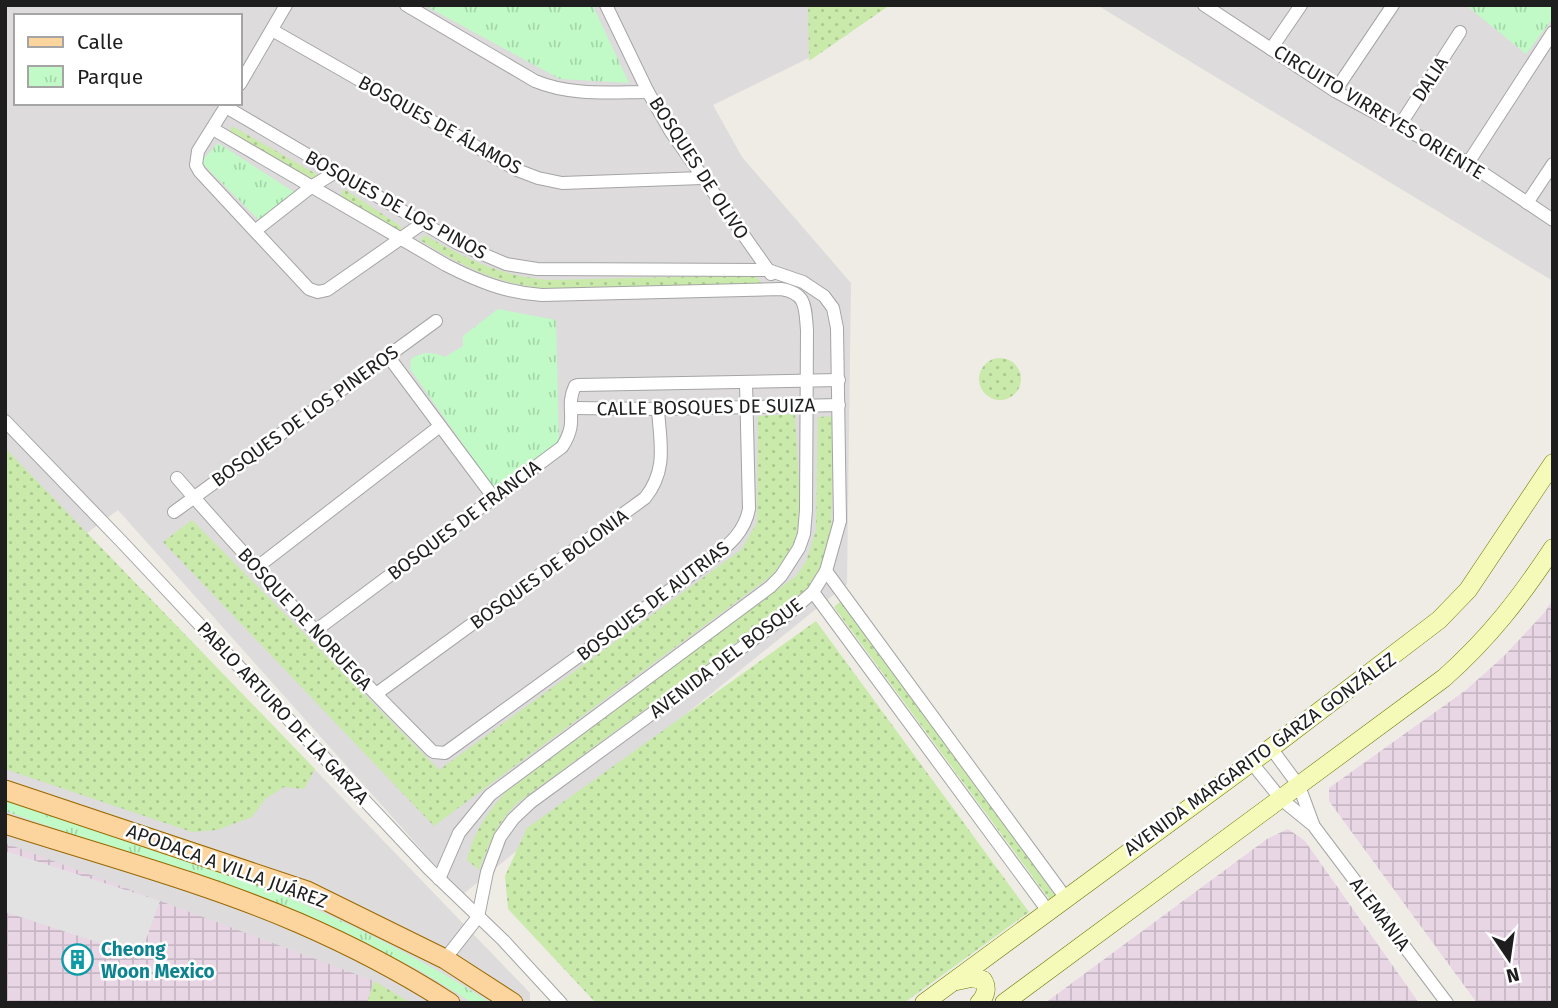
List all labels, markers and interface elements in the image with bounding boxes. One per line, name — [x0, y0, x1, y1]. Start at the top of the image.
legend — [14, 14, 242, 105]
text: Calle — [77, 29, 123, 55]
street label: CIRCUITO VIRREYES ORIENTE — [1269, 40, 1489, 184]
street label: DALIA — [1407, 52, 1453, 106]
text: Parque — [77, 64, 143, 90]
street label: BOSQUES DE ÁLAMOS — [354, 71, 526, 179]
street label: BOSQUES DE OLIVO — [644, 92, 754, 244]
street label: BOSQUES DE LOS PINOS — [301, 146, 491, 264]
street label: BOSQUES DE LOS PINEROS — [207, 340, 403, 492]
street label: CALLE BOSQUES DE SUIZA — [597, 394, 816, 420]
street label: BOSQUES DE FRANCIA — [383, 455, 545, 585]
street label: BOSQUES DE BOLONIA — [466, 504, 632, 634]
street label: BOSQUES DE AUTRIAS — [572, 536, 734, 666]
street label: BOSQUE DE NORUEGA — [233, 543, 377, 695]
street label: AVENIDA DEL BOSQUE — [645, 593, 807, 723]
street label: PABLO ARTURO DE LA GARZA — [192, 617, 374, 809]
street label: AVENIDA MARGARITO GARZA GONZÁLEZ — [1120, 648, 1401, 860]
street label: APODACA A VILLA JUÁREZ — [124, 819, 331, 913]
street label: ALEMANIA — [1345, 873, 1415, 955]
north arrow — [1474, 924, 1544, 994]
place label: Cheong Woon Mexico — [101, 938, 215, 983]
building icon: Cheong Woon Mexico — [61, 943, 95, 977]
text: N — [1504, 962, 1521, 988]

